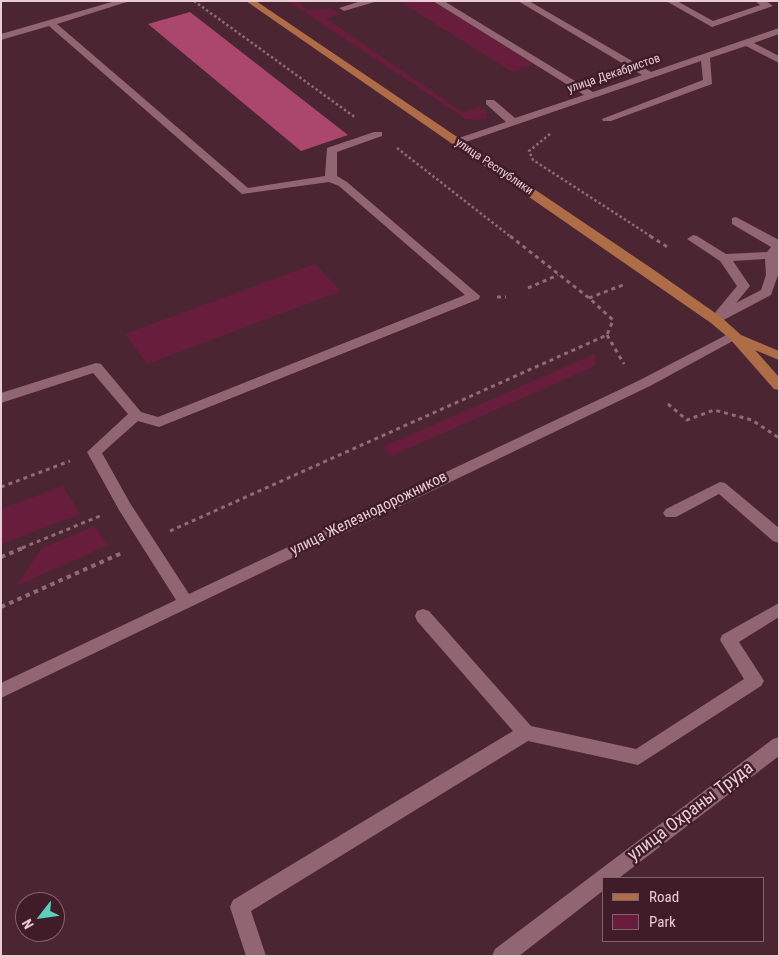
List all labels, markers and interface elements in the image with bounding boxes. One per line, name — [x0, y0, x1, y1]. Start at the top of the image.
street label: улица Декабристов — [566, 51, 662, 97]
street label: улица Республики — [452, 136, 536, 198]
street label: улица Железнодорожников — [288, 468, 450, 560]
street label: улица Охраны Труда — [624, 758, 758, 866]
legend — [602, 877, 765, 942]
text: Road — [649, 888, 679, 906]
north arrow — [15, 892, 65, 942]
text: Park — [649, 913, 676, 931]
text: N — [19, 916, 37, 932]

